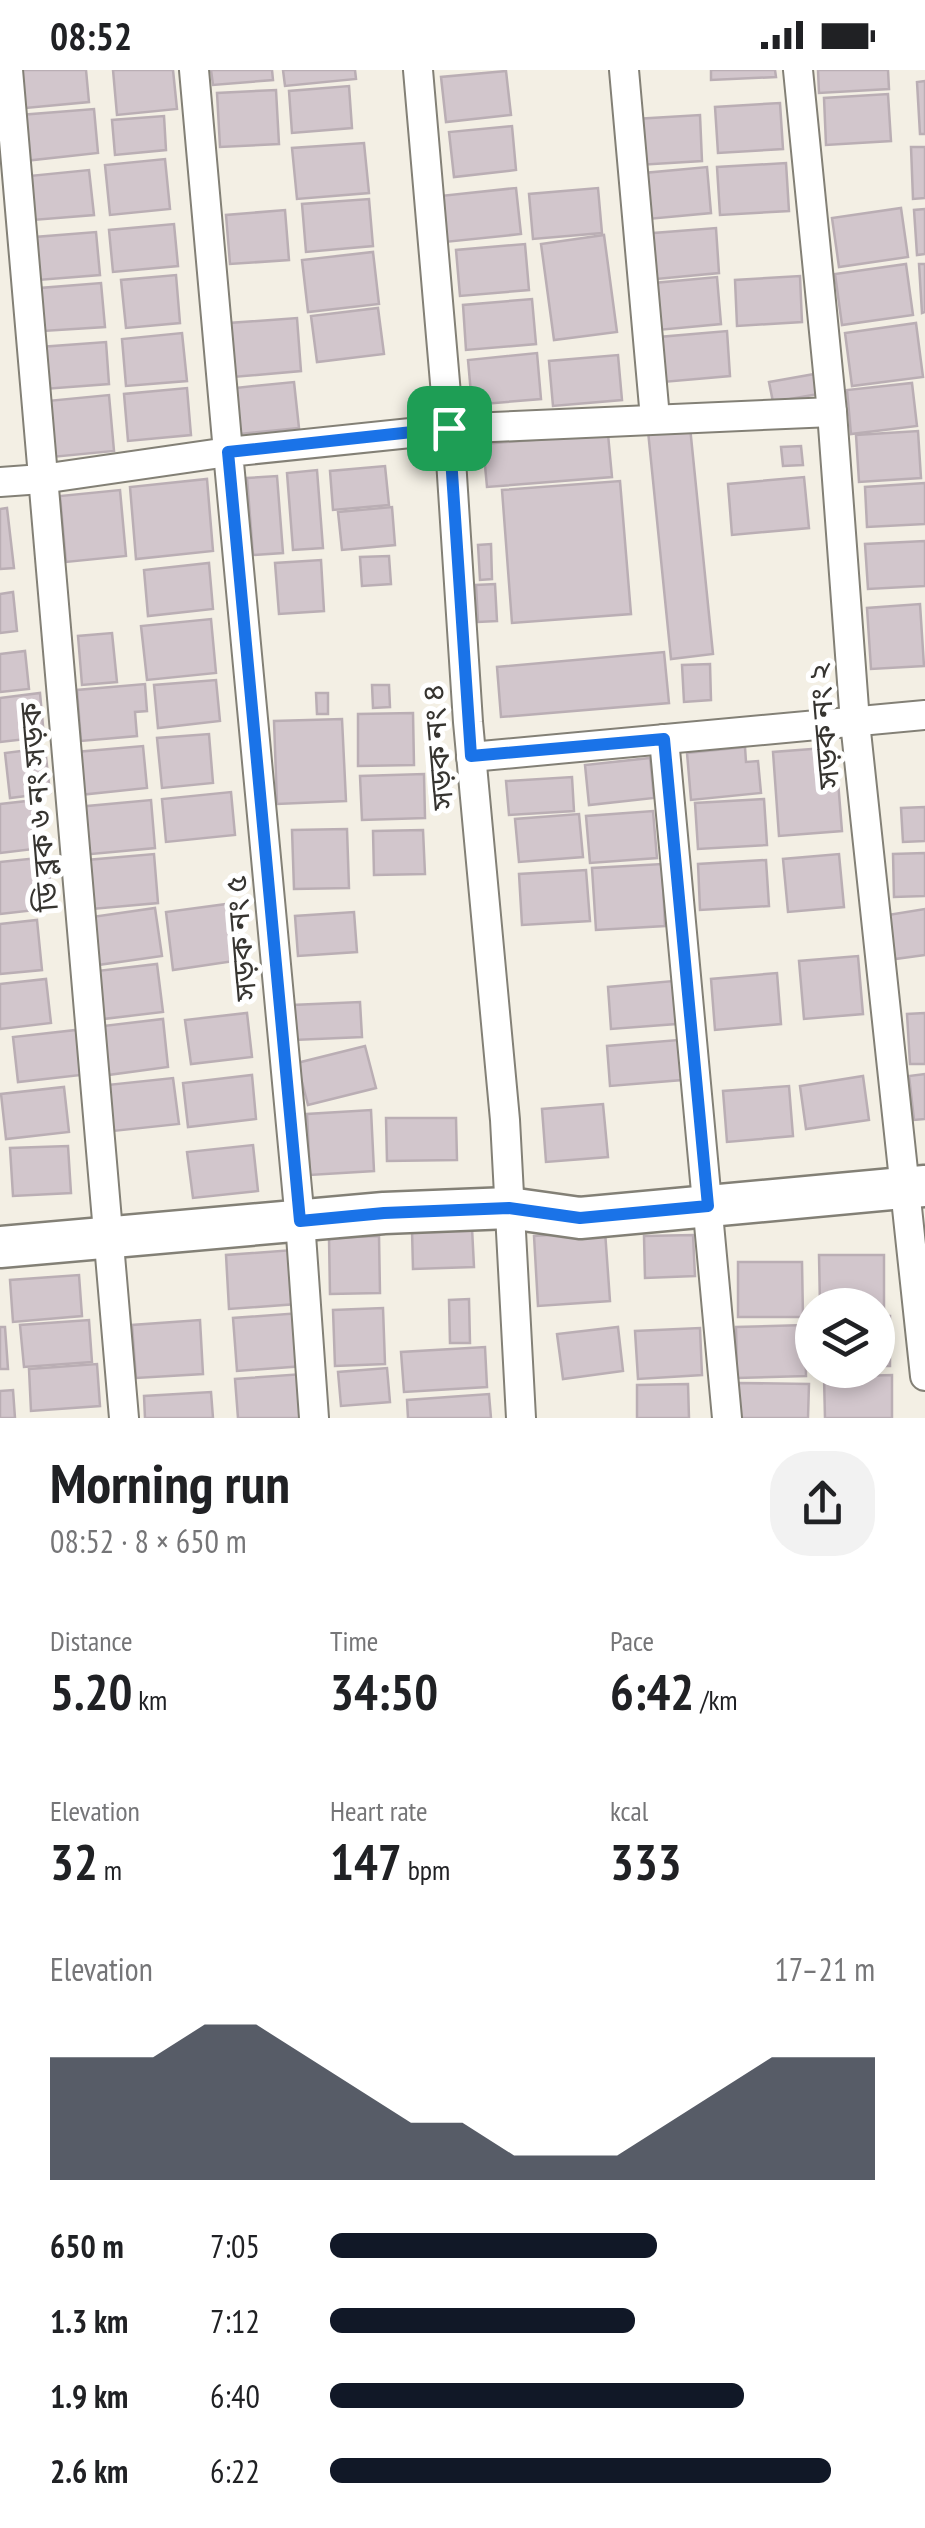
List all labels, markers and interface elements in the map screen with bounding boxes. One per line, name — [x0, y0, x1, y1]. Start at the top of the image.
text: 08:52 — [50, 11, 132, 60]
pin — [407, 386, 492, 471]
icon: arrive — [422, 401, 477, 456]
street label: সড়ক নং ২ — [798, 661, 848, 792]
street label: সড়ক নং ৪ — [412, 683, 462, 813]
street label: ডি ব্লক ৬ নং সড়ক — [9, 700, 66, 914]
street label: সড়ক নং ৫ — [215, 874, 265, 1004]
map controls — [795, 1288, 895, 1388]
button: layers — [795, 1288, 895, 1388]
text: Morning run — [50, 1447, 290, 1518]
button: share — [770, 1451, 875, 1556]
text: 08:52 · 8 × 650 m — [50, 1520, 247, 1562]
text: Distance — [50, 1622, 133, 1659]
text: Time — [330, 1622, 378, 1659]
text: Pace — [610, 1622, 654, 1659]
text: 5.20 — [50, 1659, 132, 1724]
text: 34:50 — [330, 1659, 438, 1724]
text: 6:42 — [610, 1659, 694, 1724]
text: km — [132, 1681, 167, 1718]
text: /km — [694, 1681, 738, 1718]
text: Elevation — [50, 1792, 140, 1829]
text: Heart rate — [330, 1792, 428, 1829]
text: kcal — [610, 1792, 648, 1829]
text: 32 — [50, 1829, 98, 1894]
text: 147 — [330, 1829, 402, 1894]
text: 333 — [610, 1829, 682, 1894]
text: m — [98, 1851, 122, 1888]
text: bpm — [402, 1851, 450, 1888]
text: Elevation — [50, 1948, 153, 1990]
text: 17–21 m — [774, 1948, 875, 1990]
text: 650 m — [50, 2225, 124, 2267]
text: 7:05 — [210, 2225, 260, 2267]
text: 1.3 km — [50, 2300, 128, 2342]
text: 7:12 — [210, 2300, 260, 2342]
text: 1.9 km — [50, 2375, 128, 2417]
text: 6:40 — [210, 2375, 260, 2417]
text: 2.6 km — [50, 2450, 128, 2492]
text: 6:22 — [210, 2450, 260, 2492]

